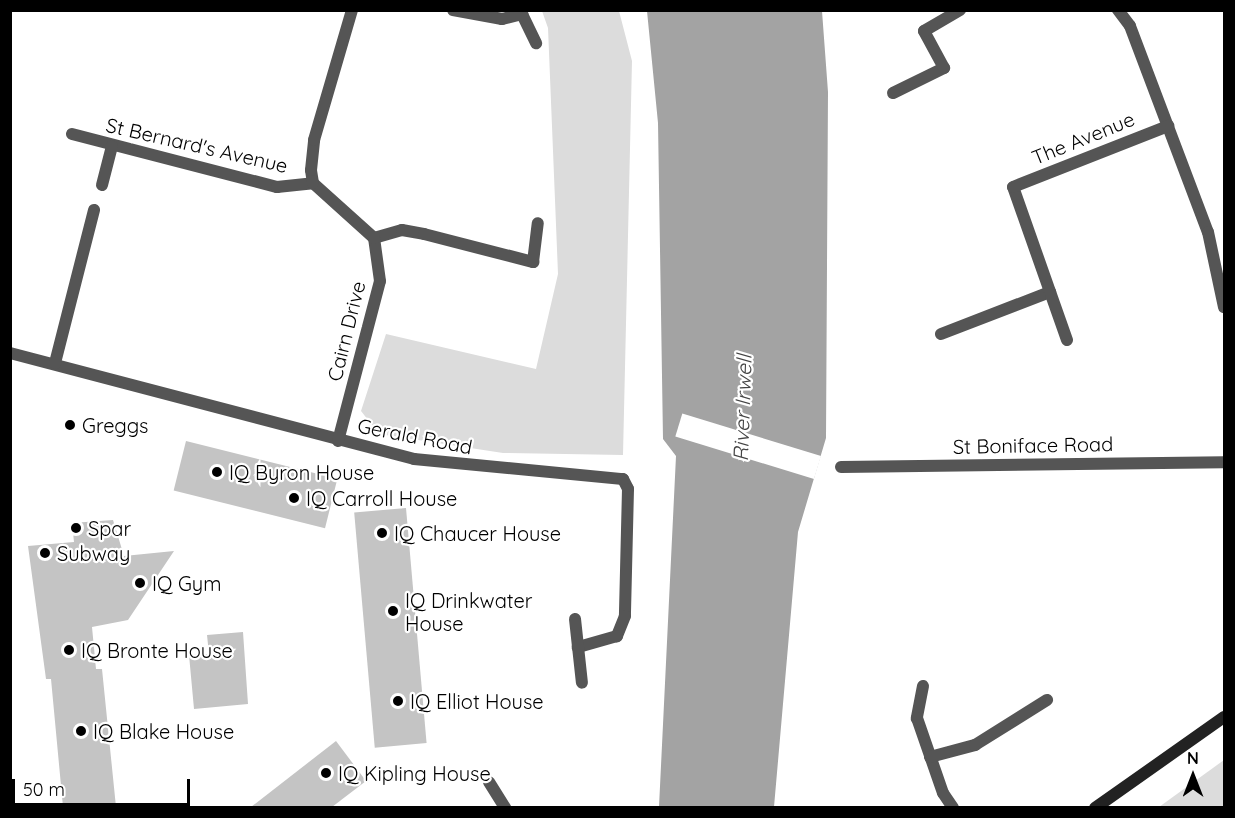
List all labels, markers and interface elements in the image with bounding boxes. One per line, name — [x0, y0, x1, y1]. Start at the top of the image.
street label: The Avenue — [1028, 107, 1138, 169]
street label: St Bernard's Avenue — [104, 112, 290, 178]
street label: Cairn Drive — [322, 278, 370, 384]
water label: River Irwell — [728, 354, 756, 462]
place label: Greggs — [82, 413, 148, 437]
street label: Gerald Road — [356, 413, 474, 459]
marker: Greggs — [63, 418, 77, 432]
street label: St Boniface Road — [953, 432, 1113, 458]
place label: IQ Byron House — [229, 460, 374, 484]
marker: IQ Byron House — [210, 465, 224, 479]
place label: IQ Carroll House — [306, 486, 457, 510]
marker: IQ Carroll House — [287, 491, 301, 505]
place label: Spar — [88, 516, 131, 540]
marker: Spar — [69, 521, 83, 535]
place label: IQ Chaucer House — [394, 521, 561, 545]
marker: IQ Chaucer House — [375, 526, 389, 540]
place label: Subway — [57, 541, 130, 565]
marker: Subway — [38, 546, 52, 560]
place label: IQ Gym — [152, 571, 221, 595]
marker: IQ Gym — [133, 576, 147, 590]
place label: IQ Drinkwater House — [405, 588, 532, 635]
marker: IQ Drinkwater House — [386, 604, 400, 618]
place label: IQ Bronte House — [81, 638, 233, 662]
marker: IQ Bronte House — [62, 643, 76, 657]
place label: IQ Elliot House — [410, 689, 544, 713]
marker: IQ Elliot House — [391, 694, 405, 708]
place label: IQ Blake House — [93, 719, 234, 743]
marker: IQ Blake House — [74, 724, 88, 738]
north arrow — [1163, 746, 1223, 806]
text: N — [1187, 748, 1199, 768]
place label: IQ Kipling House — [338, 761, 491, 785]
marker: IQ Kipling House — [319, 766, 333, 780]
scale bar — [15, 767, 194, 805]
text: 50 m — [23, 778, 65, 801]

